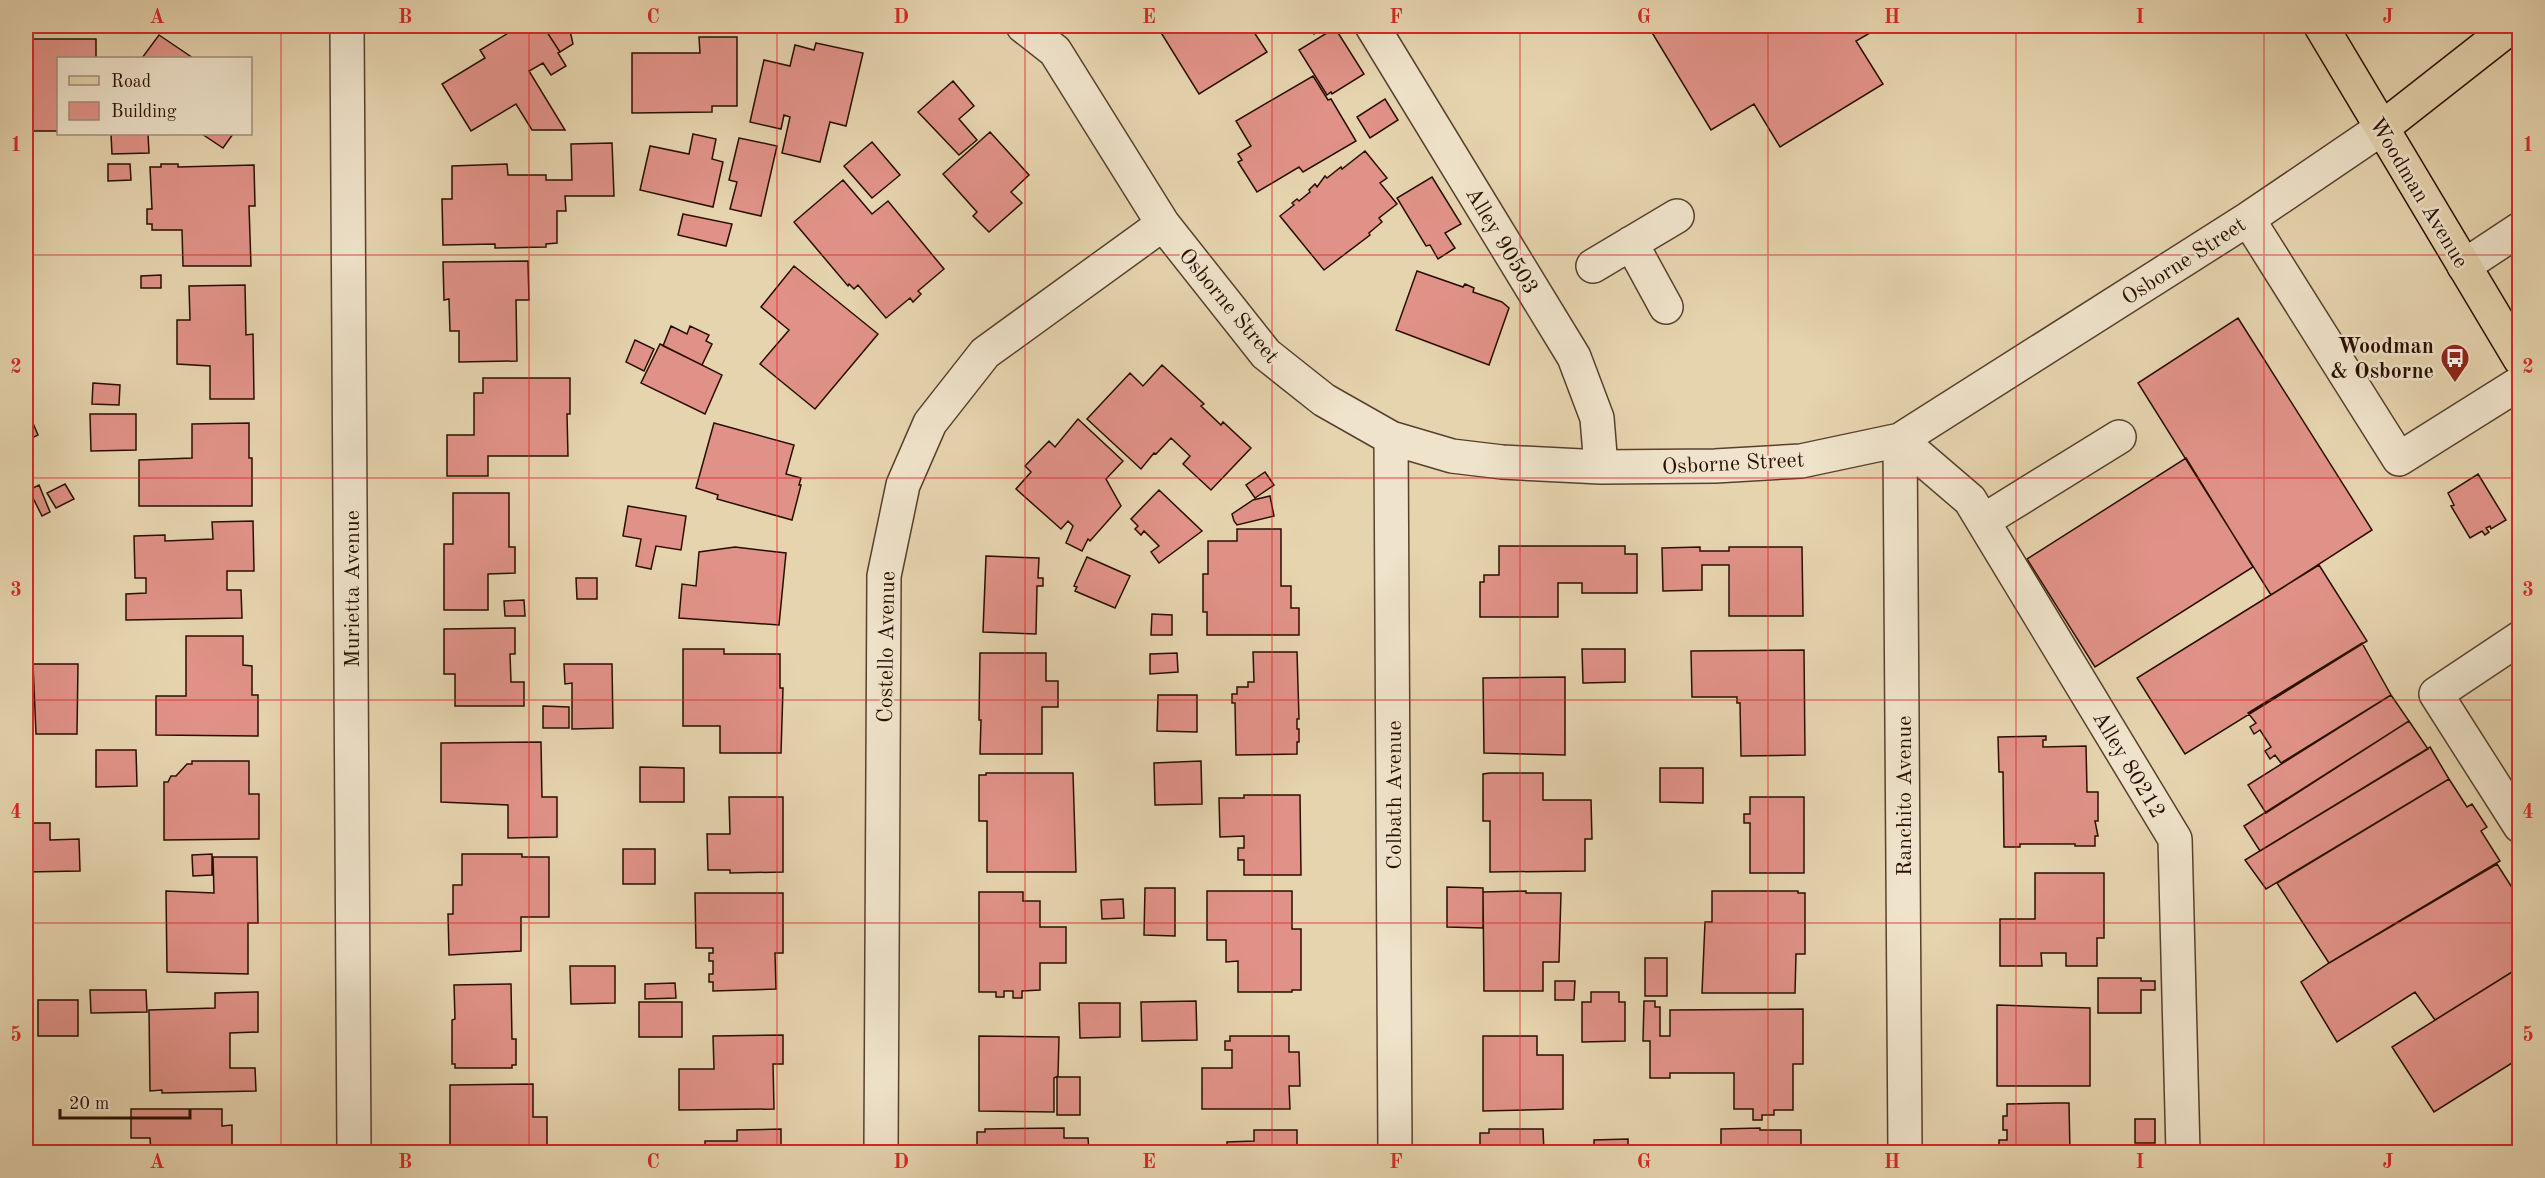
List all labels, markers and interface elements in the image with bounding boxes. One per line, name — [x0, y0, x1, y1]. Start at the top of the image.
text: A — [149, 8, 165, 28]
text: B — [398, 8, 412, 28]
text: C — [646, 8, 660, 28]
text: D — [893, 8, 909, 28]
text: E — [1142, 8, 1156, 28]
text: F — [1389, 8, 1403, 28]
text: G — [1637, 8, 1651, 28]
text: H — [1884, 8, 1900, 28]
text: I — [2136, 8, 2144, 28]
text: J — [2383, 8, 2394, 28]
legend — [57, 57, 252, 135]
text: Road — [111, 73, 151, 91]
text: Building — [111, 103, 177, 121]
street label: Woodman Avenue — [2365, 114, 2472, 272]
text: 1 — [10, 136, 22, 156]
text: 1 — [2522, 136, 2534, 156]
street label: Alley 90503 — [1461, 184, 1542, 298]
street label: Osborne Street — [2118, 214, 2250, 310]
street label: Osborne Street — [1174, 245, 1283, 368]
place label: Woodman & Osborne — [2331, 336, 2434, 383]
bus stop icon: Woodman & Osborne — [2439, 342, 2471, 384]
text: 2 — [10, 358, 22, 378]
text: 2 — [2522, 358, 2534, 378]
street label: Osborne Street — [1661, 449, 1805, 479]
street label: Murietta Avenue — [342, 510, 364, 668]
street label: Costello Avenue — [875, 571, 899, 723]
text: 3 — [10, 581, 22, 601]
text: 3 — [2522, 581, 2534, 601]
street label: Alley 80212 — [2088, 708, 2169, 822]
street label: Ranchito Avenue — [1894, 716, 1916, 876]
street label: Colbath Avenue — [1384, 720, 1406, 870]
text: 4 — [10, 803, 22, 823]
text: 4 — [2522, 803, 2534, 823]
text: 5 — [10, 1025, 22, 1046]
text: 5 — [2522, 1025, 2534, 1046]
scale bar — [60, 1082, 190, 1120]
text: 20 m — [69, 1095, 109, 1113]
text: A — [149, 1153, 165, 1173]
text: B — [398, 1153, 412, 1173]
text: C — [646, 1153, 660, 1173]
text: D — [893, 1153, 909, 1173]
text: E — [1142, 1153, 1156, 1173]
text: F — [1389, 1153, 1403, 1173]
text: G — [1637, 1153, 1651, 1173]
text: H — [1884, 1153, 1900, 1173]
text: I — [2136, 1153, 2144, 1173]
text: J — [2383, 1153, 2394, 1173]

